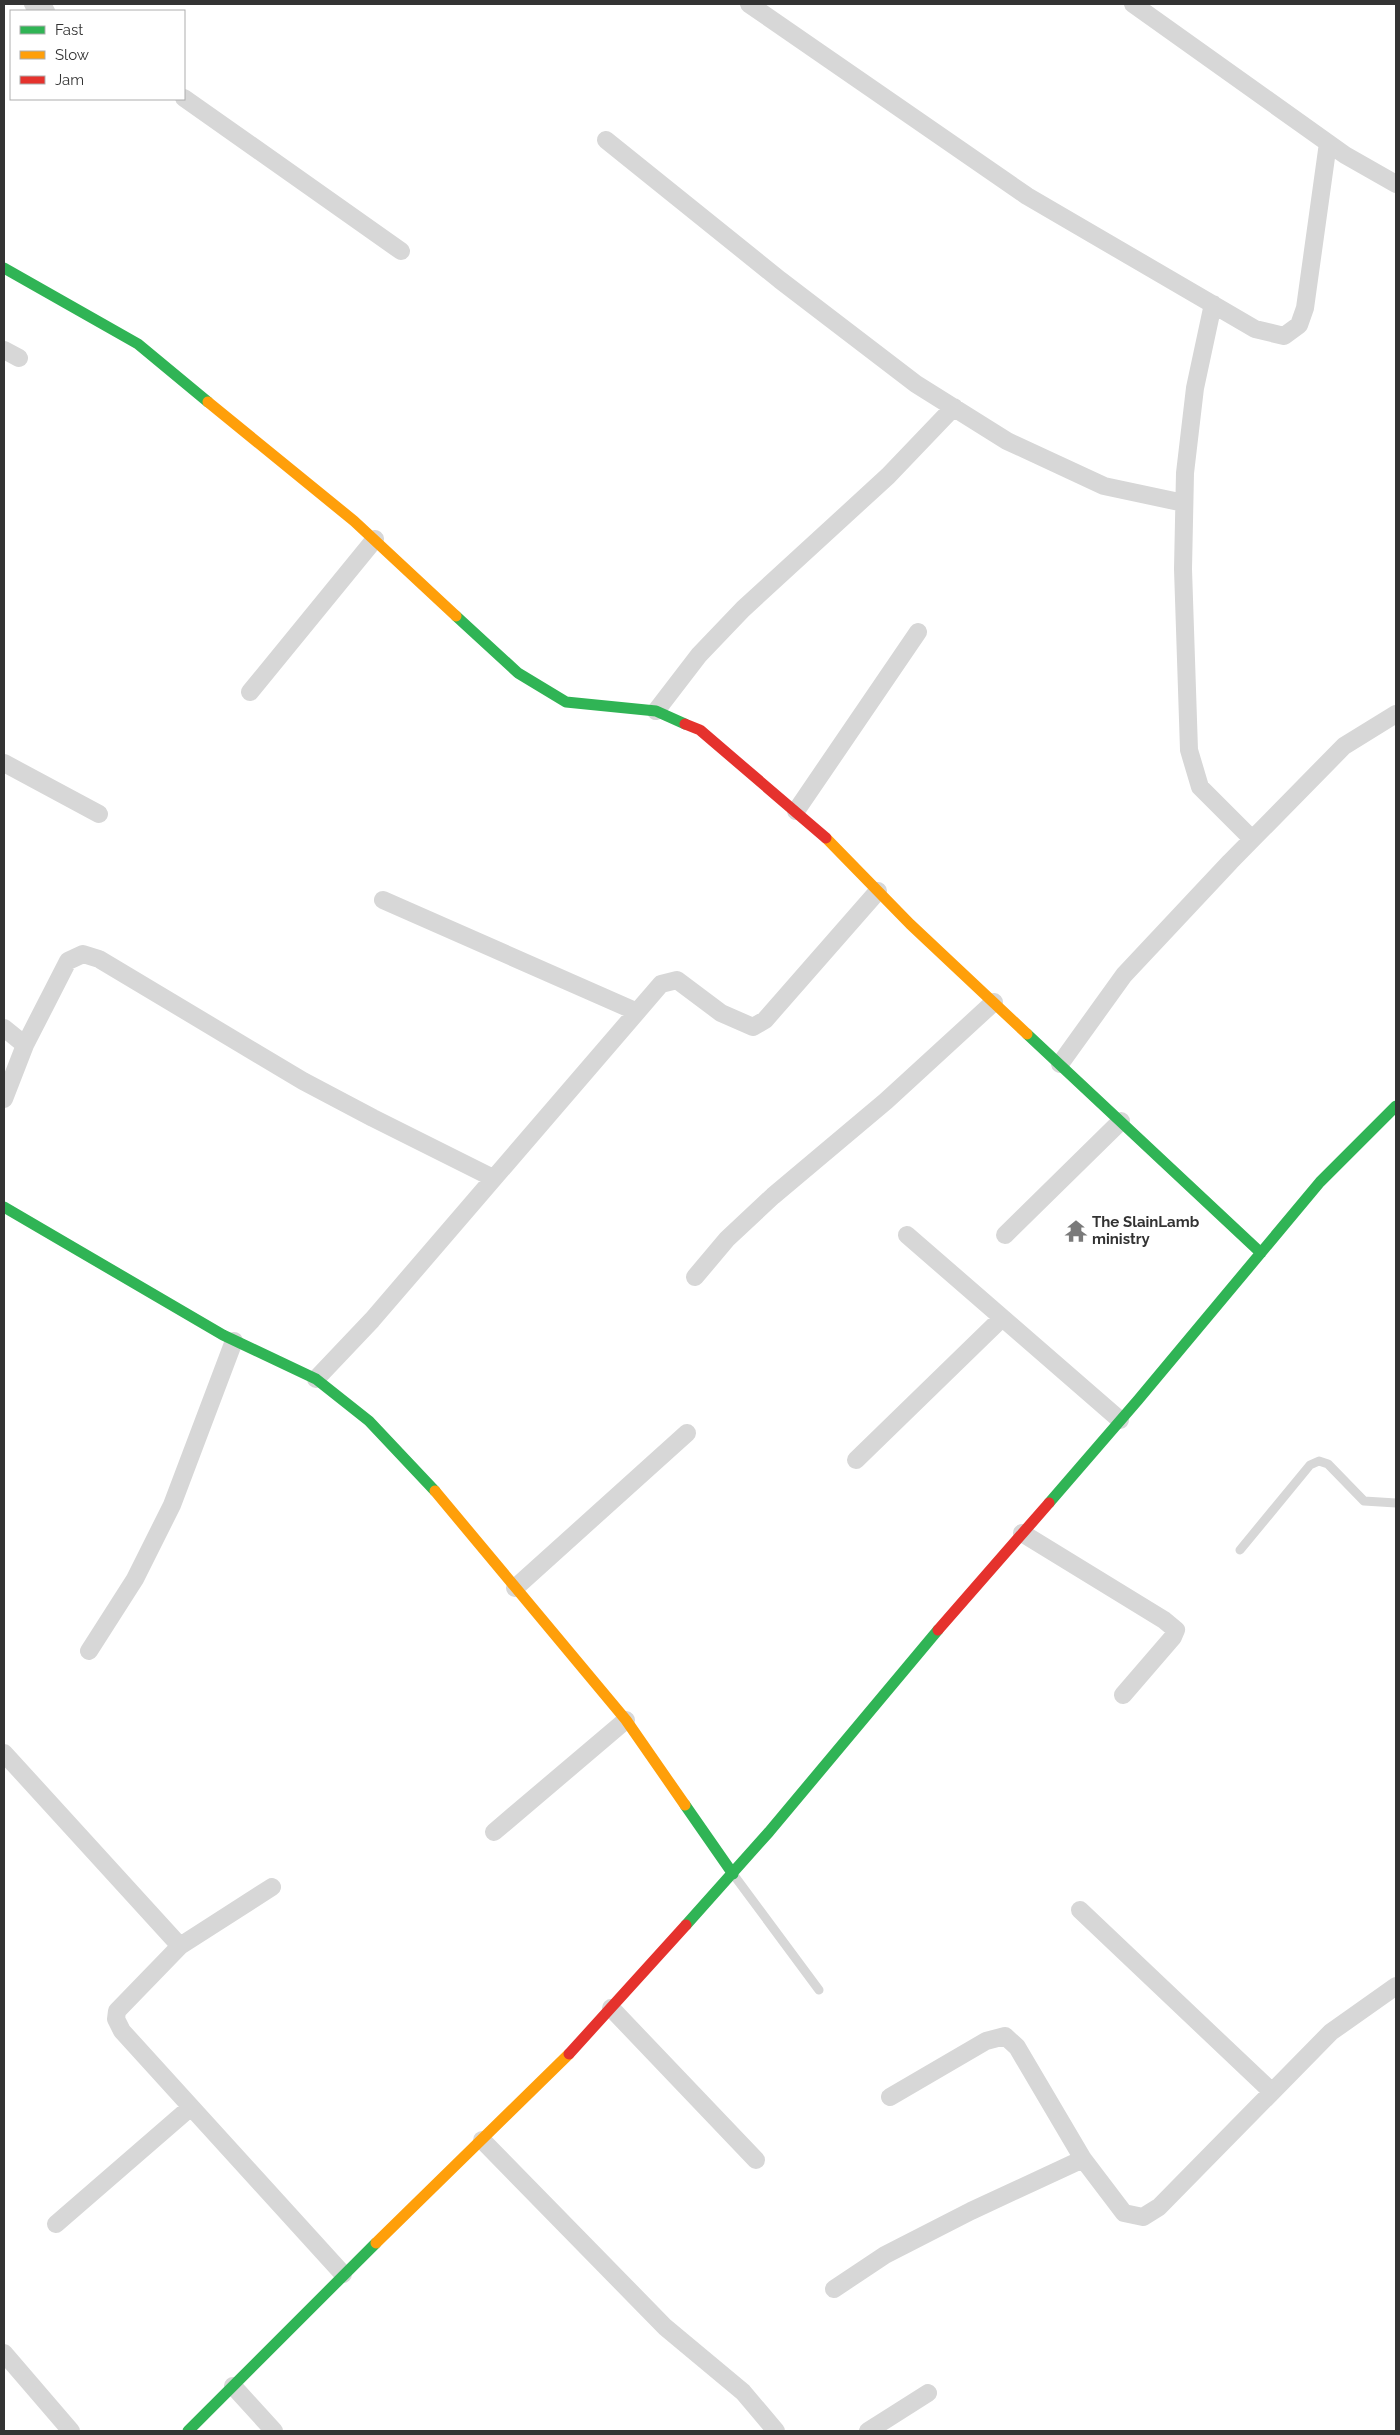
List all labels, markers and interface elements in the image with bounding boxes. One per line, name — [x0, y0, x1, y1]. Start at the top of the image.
legend — [10, 10, 185, 100]
text: Fast — [55, 21, 83, 39]
text: Slow — [55, 46, 89, 64]
text: Jam — [55, 71, 84, 89]
place label: The SlainLamb ministry — [1092, 1213, 1200, 1248]
temple icon: The SlainLamb ministry — [1063, 1218, 1089, 1244]

